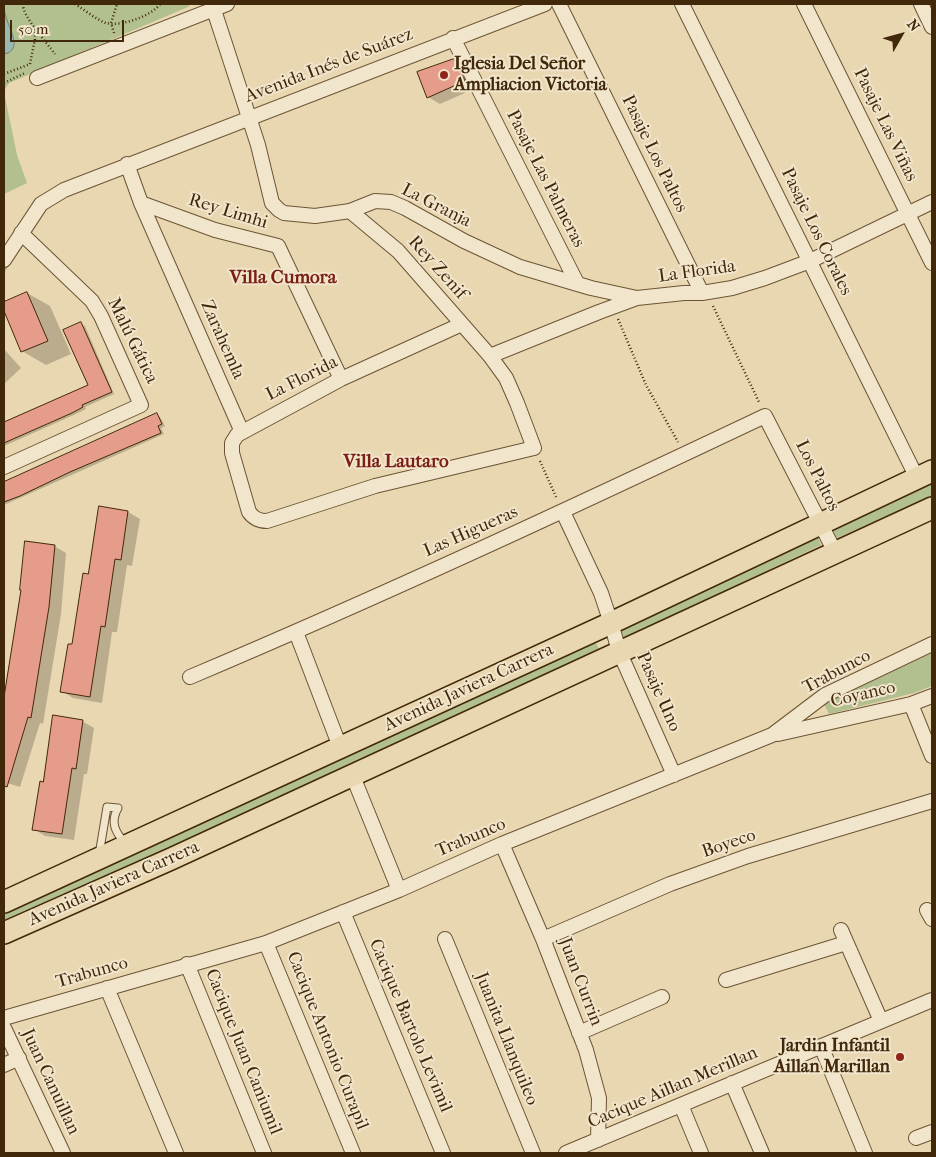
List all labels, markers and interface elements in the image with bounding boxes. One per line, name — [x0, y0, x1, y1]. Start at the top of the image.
scale bar — [12, 10, 126, 42]
north arrow — [876, 10, 926, 60]
text: N — [903, 16, 923, 35]
text: 50 m — [18, 20, 48, 38]
street label: Avenida Inés de Suárez — [242, 24, 416, 108]
place label: Iglesia Del Señor Ampliacion Victoria — [454, 54, 607, 96]
street label: Pasaje Las Viñas — [848, 65, 922, 185]
marker: Iglesia Del Señor Ampliacion Victoria — [438, 69, 450, 81]
street label: Pasaje Los Paltos — [616, 92, 692, 216]
street label: Pasaje Las Palmeras — [501, 107, 589, 251]
street label: Pasaje Los Corales — [776, 165, 856, 299]
street label: La Granja — [398, 179, 474, 233]
street label: Rey Limhi — [186, 190, 270, 234]
street label: Rey Zenif — [403, 232, 471, 304]
street label: La Florida — [657, 256, 737, 288]
district label: Villa Cumora — [230, 267, 336, 289]
street label: Malú Gática — [102, 295, 162, 387]
street label: Zarahemla — [195, 297, 249, 383]
street label: La Florida — [262, 352, 342, 406]
street label: Los Paltos — [790, 437, 844, 515]
district label: Villa Lautaro — [343, 451, 449, 473]
street label: Las Higueras — [421, 502, 521, 562]
street label: Avenida Javiera Carrera — [381, 639, 557, 737]
street label: Trabunco — [799, 645, 875, 699]
street label: Pasaje Uno — [631, 649, 685, 735]
street label: Coyanco — [829, 677, 897, 713]
street label: Trabunco — [433, 814, 509, 862]
street label: Boyeco — [699, 825, 759, 863]
street label: Avenida Javiera Carrera — [25, 837, 203, 931]
street label: Juan Currin — [553, 935, 607, 1029]
street label: Cacique Bartolo Levimil — [364, 936, 456, 1116]
street label: Cacique Antonio Curapil — [281, 949, 373, 1133]
street label: Trabunco — [54, 952, 130, 994]
street label: Cacique Juan Caniumil — [200, 966, 286, 1138]
street label: Juanita Llanquileo — [469, 969, 543, 1109]
street label: Juan Canuillan — [16, 1026, 84, 1138]
place label: Jardin Infantil Aillan Marillan — [774, 1036, 890, 1078]
street label: Cacique Aillan Merillan — [585, 1042, 761, 1134]
marker: Jardin Infantil Aillan Marillan — [894, 1051, 906, 1063]

